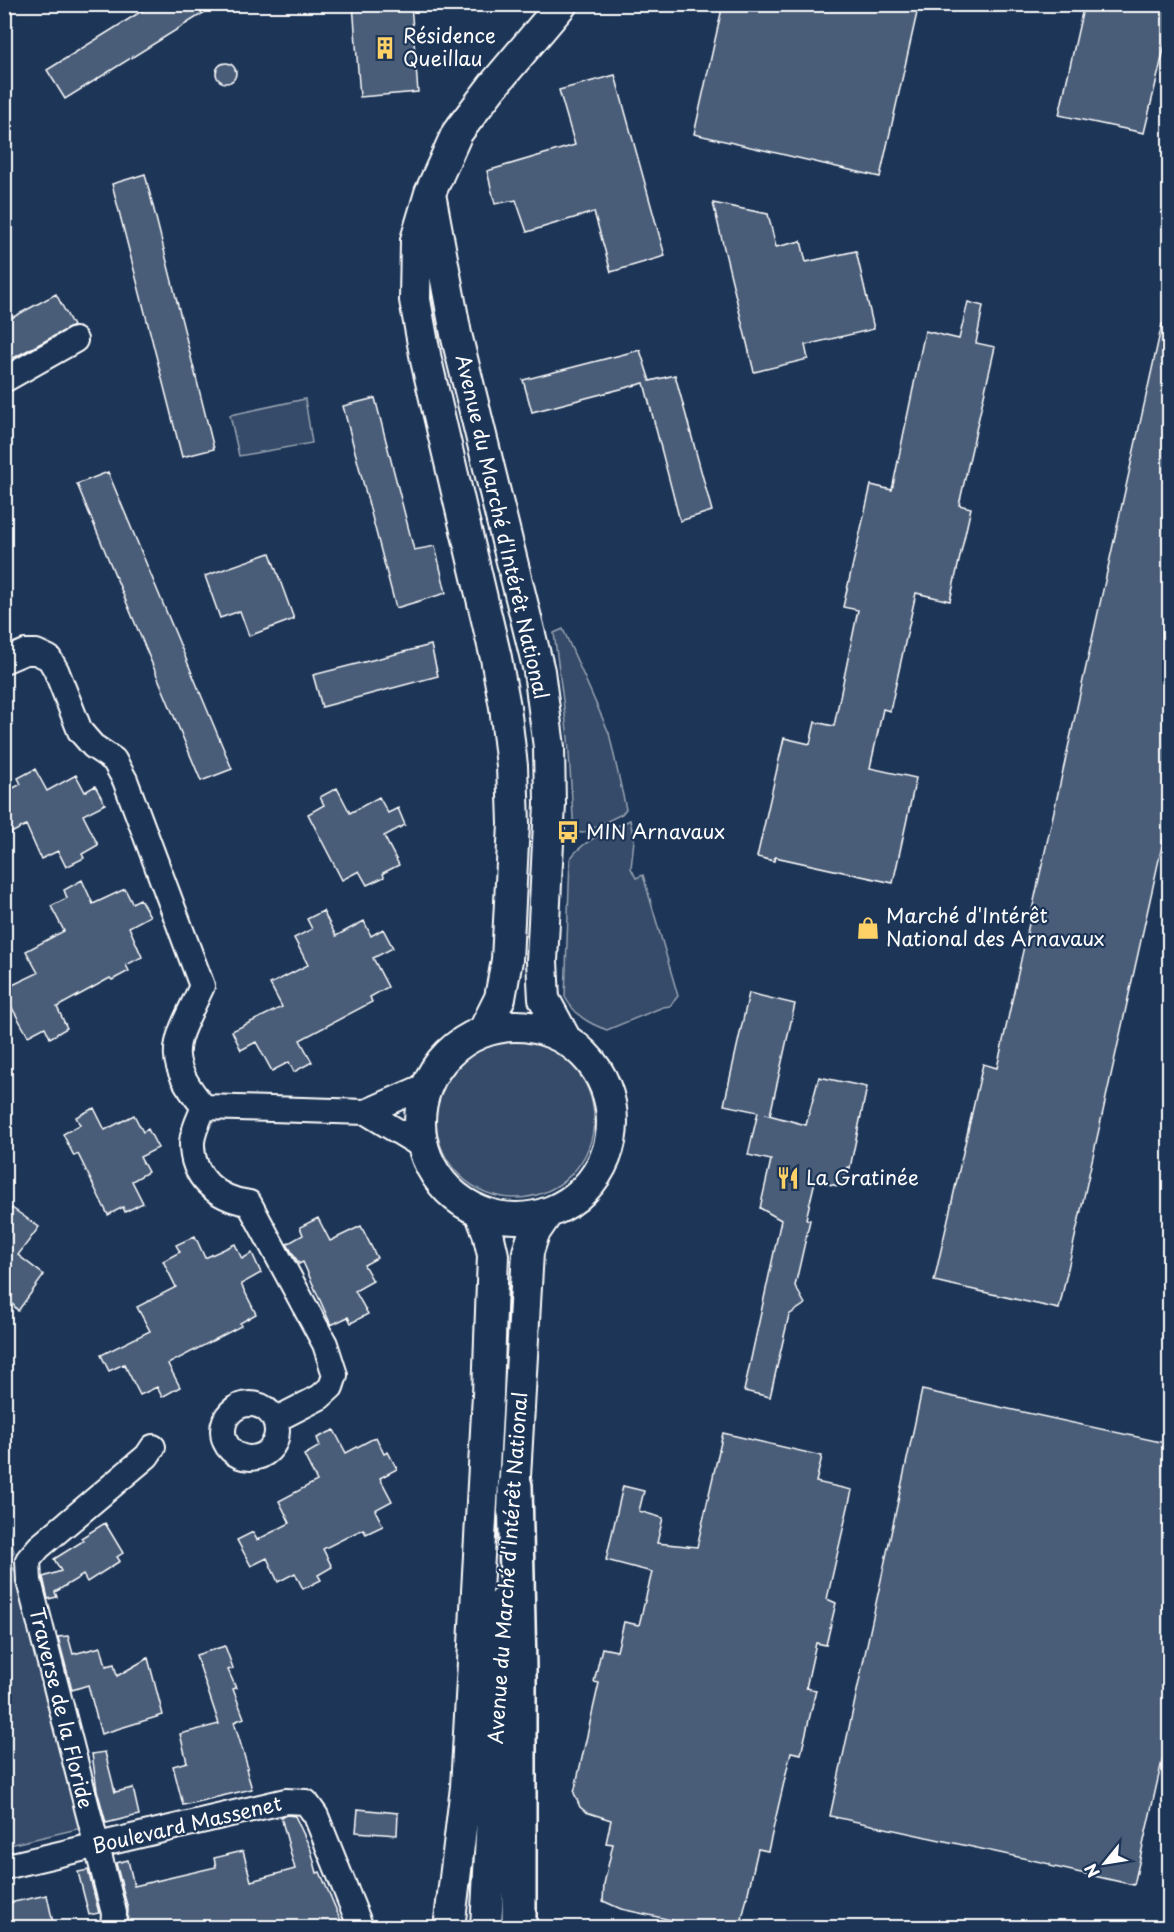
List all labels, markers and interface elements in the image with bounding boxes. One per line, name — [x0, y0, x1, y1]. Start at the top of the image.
place label: Résidence Queillau — [403, 20, 496, 73]
building icon: Résidence Queillau — [372, 35, 398, 61]
street label: Avenue du Marché d'Intérêt National — [449, 352, 557, 702]
place label: MIN Arnavaux — [586, 816, 725, 846]
bus stop icon: MIN Arnavaux — [555, 819, 581, 845]
place label: Marché d'Intérêt National des Arnavaux — [886, 900, 1105, 953]
shop icon: Marché d'Intérêt National des Arnavaux — [855, 915, 881, 941]
place label: La Gratinée — [806, 1162, 919, 1192]
restaurant icon: La Gratinée — [775, 1165, 801, 1191]
street label: Avenue du Marché d'Intérêt National — [480, 1391, 534, 1745]
street label: Traverse de la Floride — [22, 1604, 101, 1811]
street label: Boulevard Massenet — [89, 1788, 284, 1860]
north arrow — [1075, 1833, 1135, 1893]
text: N — [1078, 1860, 1105, 1882]

